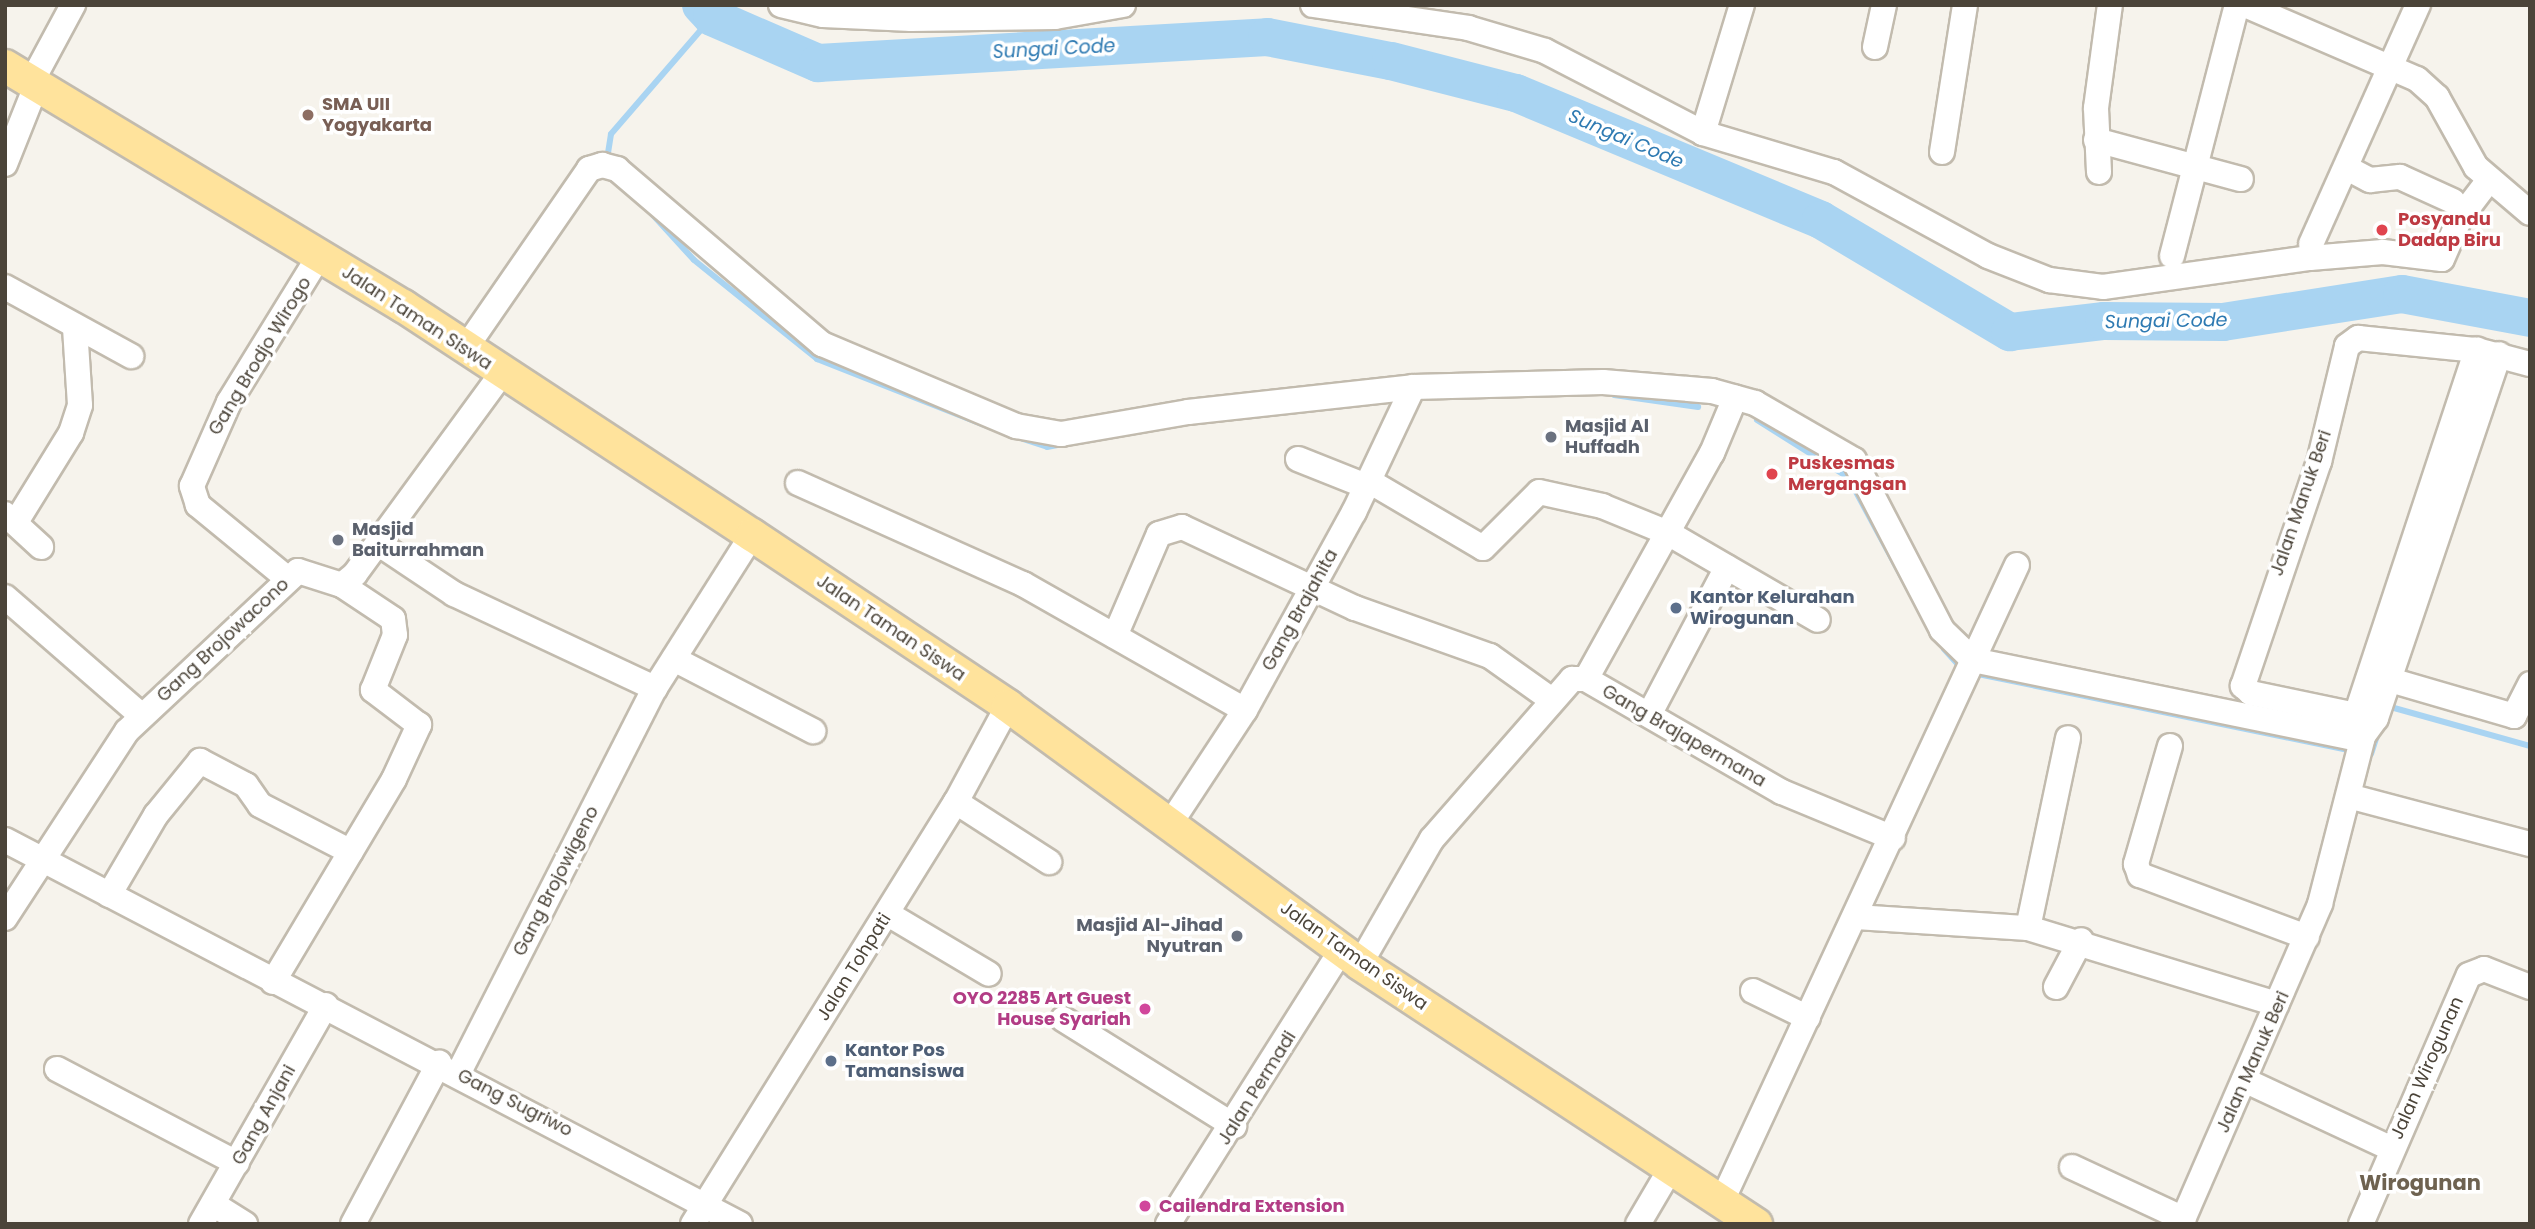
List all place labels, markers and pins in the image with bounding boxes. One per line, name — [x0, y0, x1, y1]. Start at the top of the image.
place label: SMA UII Yogyakarta — [322, 94, 432, 136]
marker: SMA UII Yogyakarta — [300, 107, 316, 123]
place label: Posyandu Dadap Biru — [2398, 209, 2501, 252]
marker: Posyandu Dadap Biru — [2372, 220, 2392, 240]
place label: Masjid Al Huffadh — [1565, 416, 1649, 458]
marker: Masjid Al Huffadh — [1543, 429, 1559, 445]
place label: Puskesmas Mergangsan — [1788, 453, 1907, 496]
marker: Puskesmas Mergangsan — [1762, 464, 1782, 484]
place label: Masjid Baiturrahman — [352, 519, 484, 562]
marker: Masjid Baiturrahman — [330, 532, 346, 548]
place label: Kantor Kelurahan Wirogunan — [1690, 587, 1855, 630]
marker: Kantor Kelurahan Wirogunan — [1668, 600, 1684, 616]
place label: Masjid Al-Jihad Nyutran — [1076, 915, 1223, 958]
marker: Masjid Al-Jihad Nyutran — [1229, 928, 1245, 944]
place label: OYO 2285 Art Guest House Syariah — [953, 988, 1131, 1030]
marker: OYO 2285 Art Guest House Syariah — [1137, 1001, 1153, 1017]
place label: Kantor Pos Tamansiswa — [845, 1040, 964, 1082]
marker: Kantor Pos Tamansiswa — [823, 1053, 839, 1069]
place label: Cailendra Extension — [1159, 1195, 1345, 1217]
marker: Cailendra Extension — [1137, 1198, 1153, 1214]

